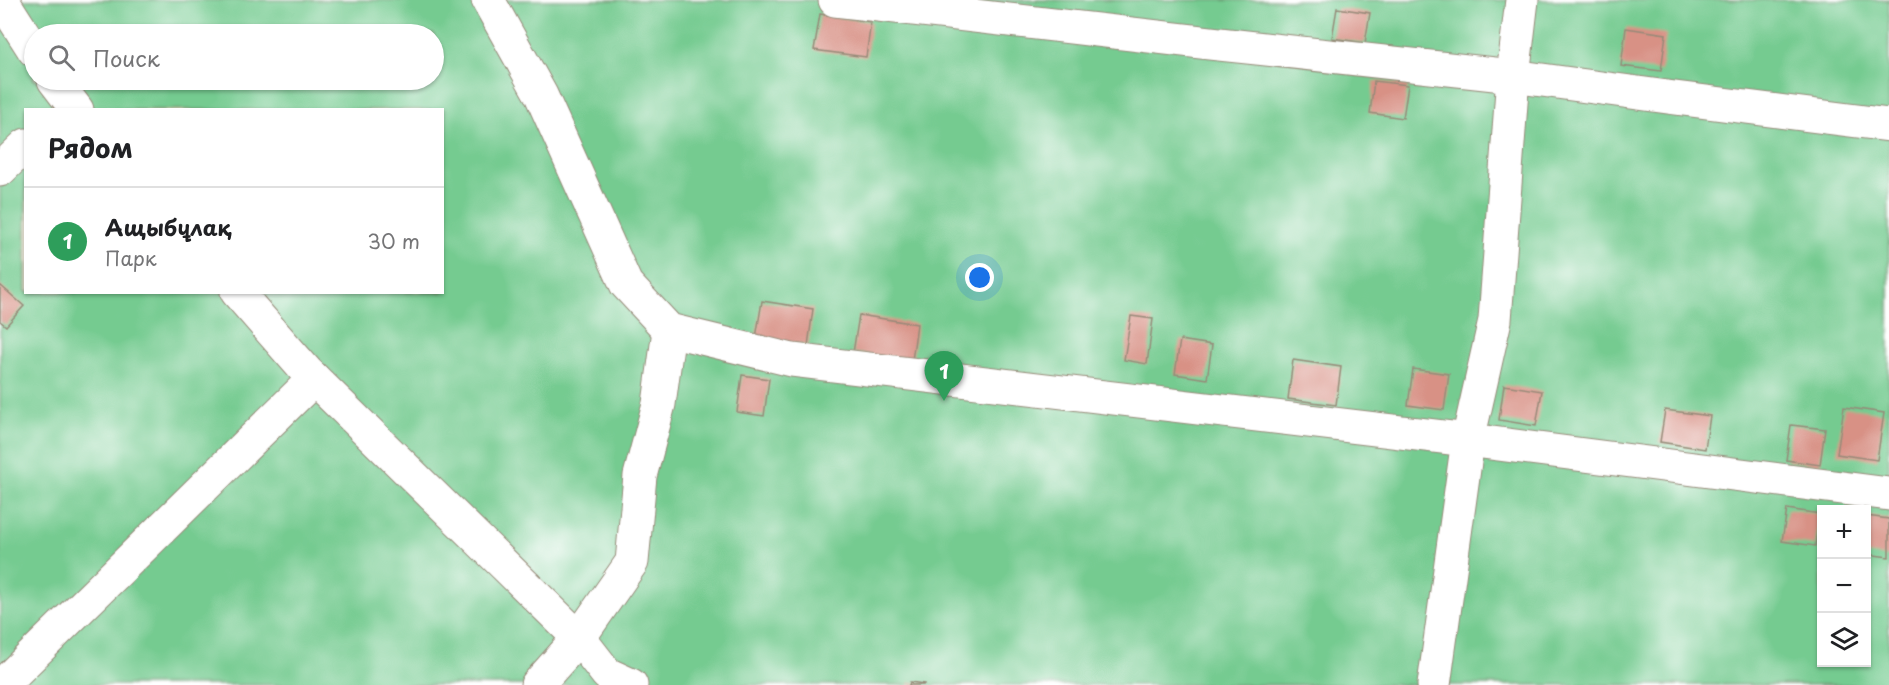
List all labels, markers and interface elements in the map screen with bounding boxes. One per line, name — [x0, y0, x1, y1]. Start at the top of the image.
search box — [24, 24, 444, 90]
icon: search — [45, 41, 78, 74]
text: Поиск — [93, 41, 160, 74]
text: Рядом — [48, 128, 133, 167]
text: Ащыбұлақ — [105, 210, 232, 243]
text: 1 — [63, 226, 72, 256]
text: 30 m — [367, 226, 420, 256]
text: Парк — [105, 243, 157, 273]
your location — [965, 263, 994, 292]
pin: 1 — [924, 352, 964, 401]
map controls — [1817, 505, 1871, 667]
button: + — [1817, 505, 1871, 559]
button: − — [1817, 559, 1871, 613]
button: layers — [1817, 613, 1871, 667]

